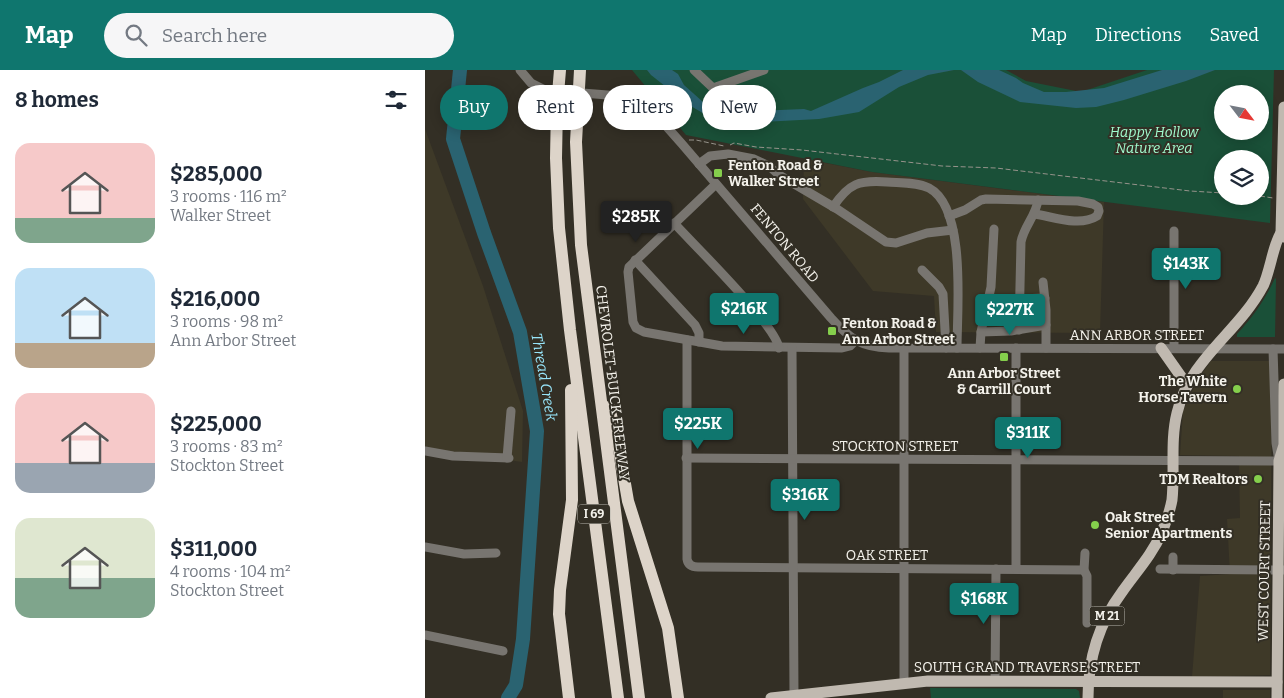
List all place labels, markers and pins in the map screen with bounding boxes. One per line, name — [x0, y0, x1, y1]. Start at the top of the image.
place label: Fenton Road & Walker Street — [728, 157, 823, 190]
marker: Fenton Road & Walker Street — [712, 167, 724, 179]
pin: $285K — [601, 200, 671, 243]
pin: $143K — [1151, 248, 1221, 290]
pin: $216K — [709, 292, 779, 335]
pin: $227K — [975, 294, 1045, 336]
place label: Fenton Road & Ann Arbor Street — [842, 315, 956, 348]
marker: Fenton Road & Ann Arbor Street — [826, 325, 838, 337]
marker: Ann Arbor Street & Carrill Court — [998, 351, 1010, 363]
place label: Ann Arbor Street & Carrill Court — [947, 365, 1061, 398]
place label: The White Horse Tavern — [1138, 373, 1227, 406]
marker: The White Horse Tavern — [1231, 383, 1243, 395]
pin: $225K — [663, 408, 733, 450]
pin: $311K — [993, 416, 1063, 459]
place label: TDM Realtors — [1159, 471, 1248, 488]
marker: TDM Realtors — [1252, 473, 1264, 485]
pin: $316K — [770, 478, 840, 521]
place label: Oak Street Senior Apartments — [1105, 509, 1232, 542]
marker: Oak Street Senior Apartments — [1089, 519, 1101, 531]
pin: $168K — [949, 582, 1019, 625]

